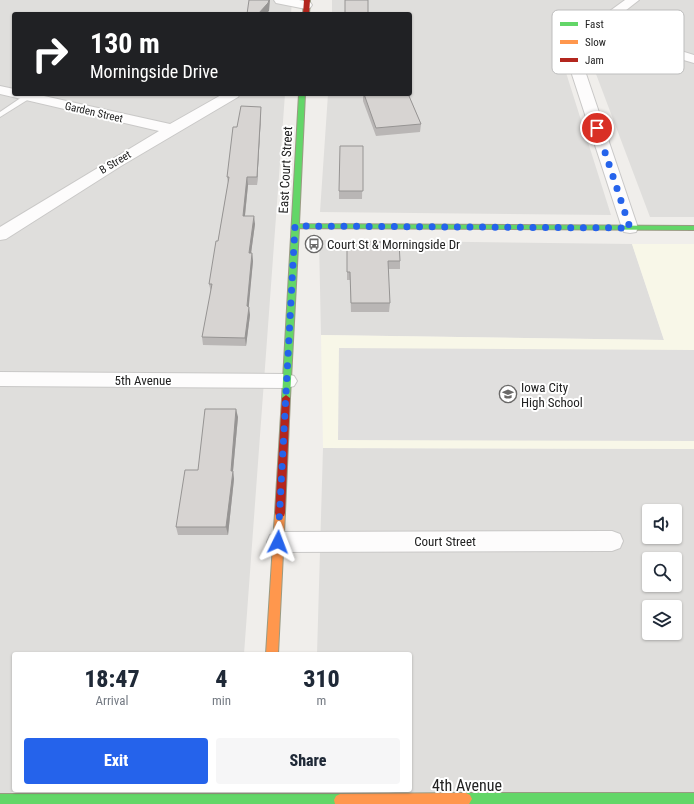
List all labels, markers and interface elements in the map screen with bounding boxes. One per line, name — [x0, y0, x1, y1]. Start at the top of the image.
legend — [552, 10, 684, 74]
text: Fast — [585, 18, 604, 31]
text: 130 m — [90, 27, 160, 60]
icon: right — [24, 28, 76, 80]
text: Slow — [585, 36, 606, 49]
text: Jam — [585, 54, 604, 67]
text: Morningside Drive — [90, 61, 218, 82]
street label: Garden Street — [64, 99, 124, 125]
pin — [580, 111, 614, 145]
icon: arrive — [586, 117, 608, 139]
street label: East Court Street — [276, 126, 295, 214]
street label: B Street — [97, 148, 133, 177]
bus stop icon: Court St & Morningside Dr — [304, 234, 324, 254]
place label: Court St & Morningside Dr — [327, 237, 460, 252]
street label: 5th Avenue — [115, 373, 171, 388]
place label: Iowa City High School — [521, 380, 583, 410]
school or university icon: Iowa City High School — [498, 384, 518, 404]
map controls — [642, 504, 682, 640]
button: sound — [642, 504, 682, 544]
position arrow — [257, 521, 299, 563]
street label: Court Street — [414, 534, 476, 549]
button: search — [642, 552, 682, 592]
button: layers — [642, 600, 682, 640]
text: 18:47 — [84, 665, 140, 693]
text: 4 — [215, 665, 228, 693]
text: 310 — [303, 665, 340, 693]
text: Arrival — [95, 693, 129, 708]
text: min — [212, 693, 231, 708]
text: m — [317, 693, 326, 708]
button: Exit — [24, 738, 208, 784]
button: Share — [216, 738, 400, 784]
street label: 4th Avenue — [432, 776, 502, 795]

